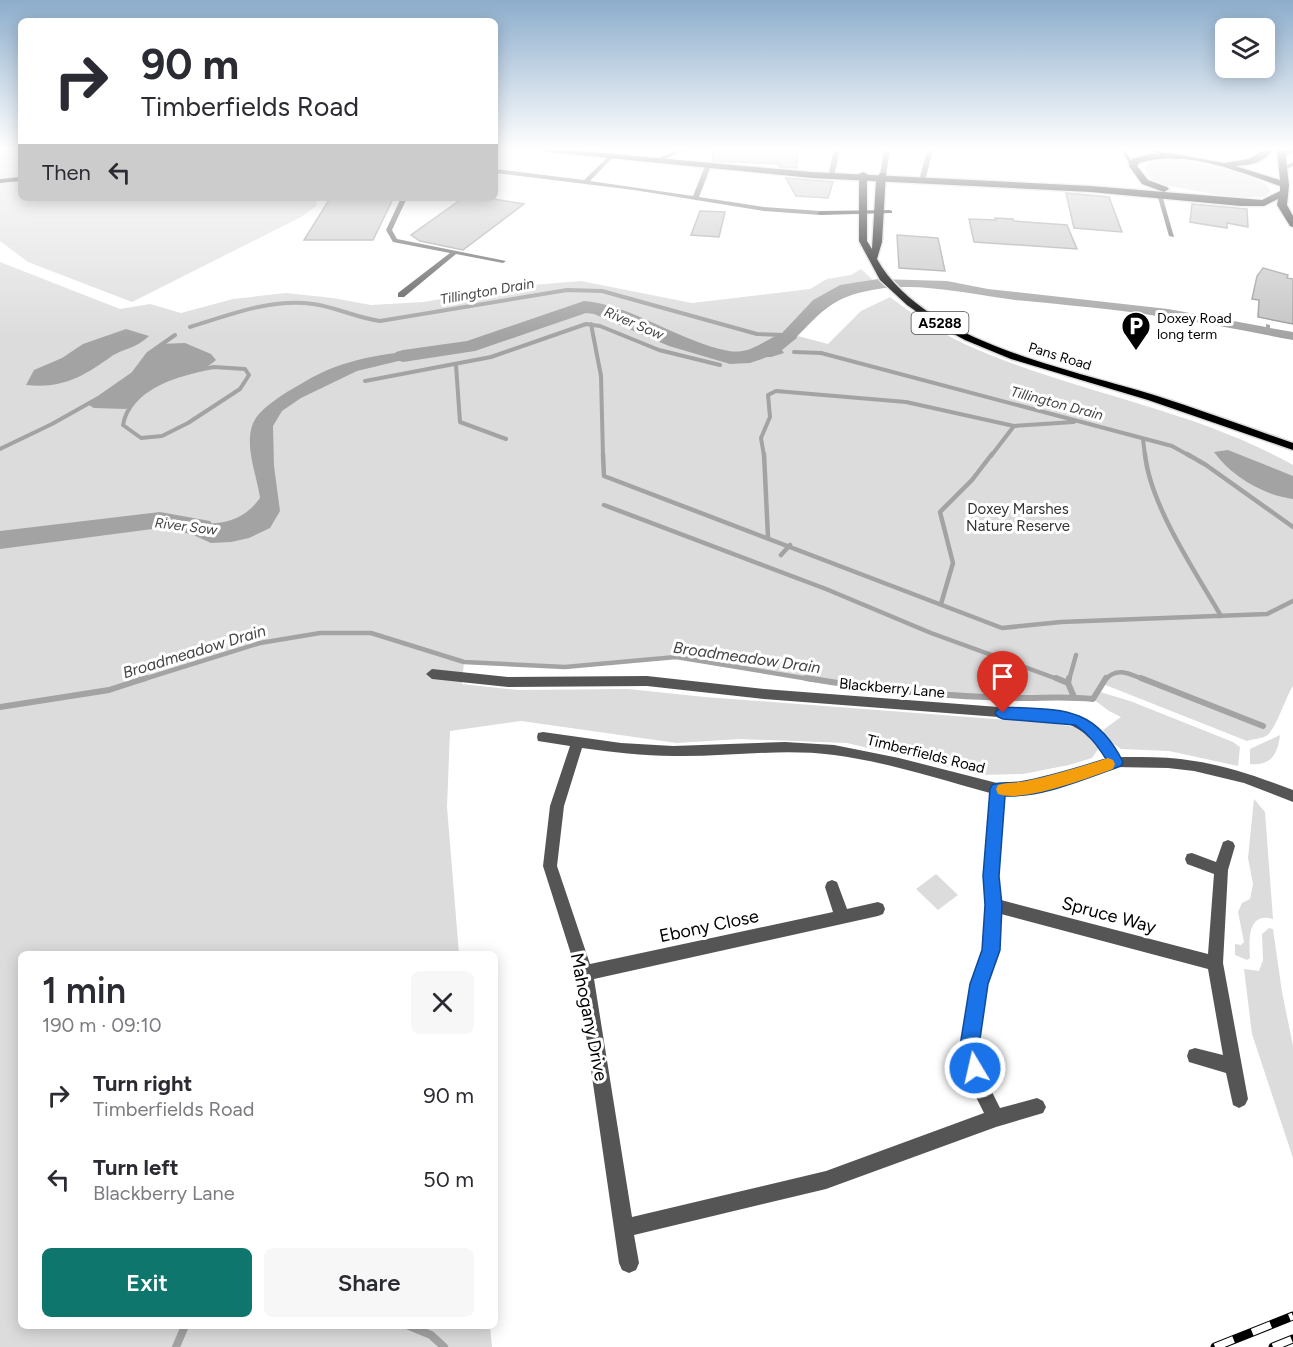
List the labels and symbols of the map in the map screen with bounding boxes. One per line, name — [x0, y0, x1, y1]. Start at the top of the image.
water label: Tillington Drain — [439, 275, 535, 308]
water label: River Sow — [602, 303, 667, 344]
parking icon: Doxey Road long term — [1120, 310, 1152, 352]
place label: Doxey Road long term — [1157, 310, 1232, 343]
road number: A5288 — [912, 312, 968, 334]
street label: Pans Road — [1026, 339, 1093, 374]
water label: Tillington Drain — [1009, 383, 1105, 424]
park label: Doxey Marshes Nature Reserve — [966, 500, 1070, 535]
water label: River Sow — [154, 514, 219, 539]
water label: Broadmeadow Drain — [120, 621, 268, 682]
water label: Broadmeadow Drain — [672, 638, 822, 677]
pin — [977, 651, 1028, 713]
street label: Blackberry Lane — [838, 674, 946, 702]
street label: Timberfields Road — [865, 731, 987, 777]
street label: Spruce Way — [1059, 892, 1159, 938]
street label: Ebony Close — [657, 905, 761, 947]
street label: Mahogany Drive — [566, 951, 612, 1083]
position arrow — [943, 1036, 1007, 1100]

